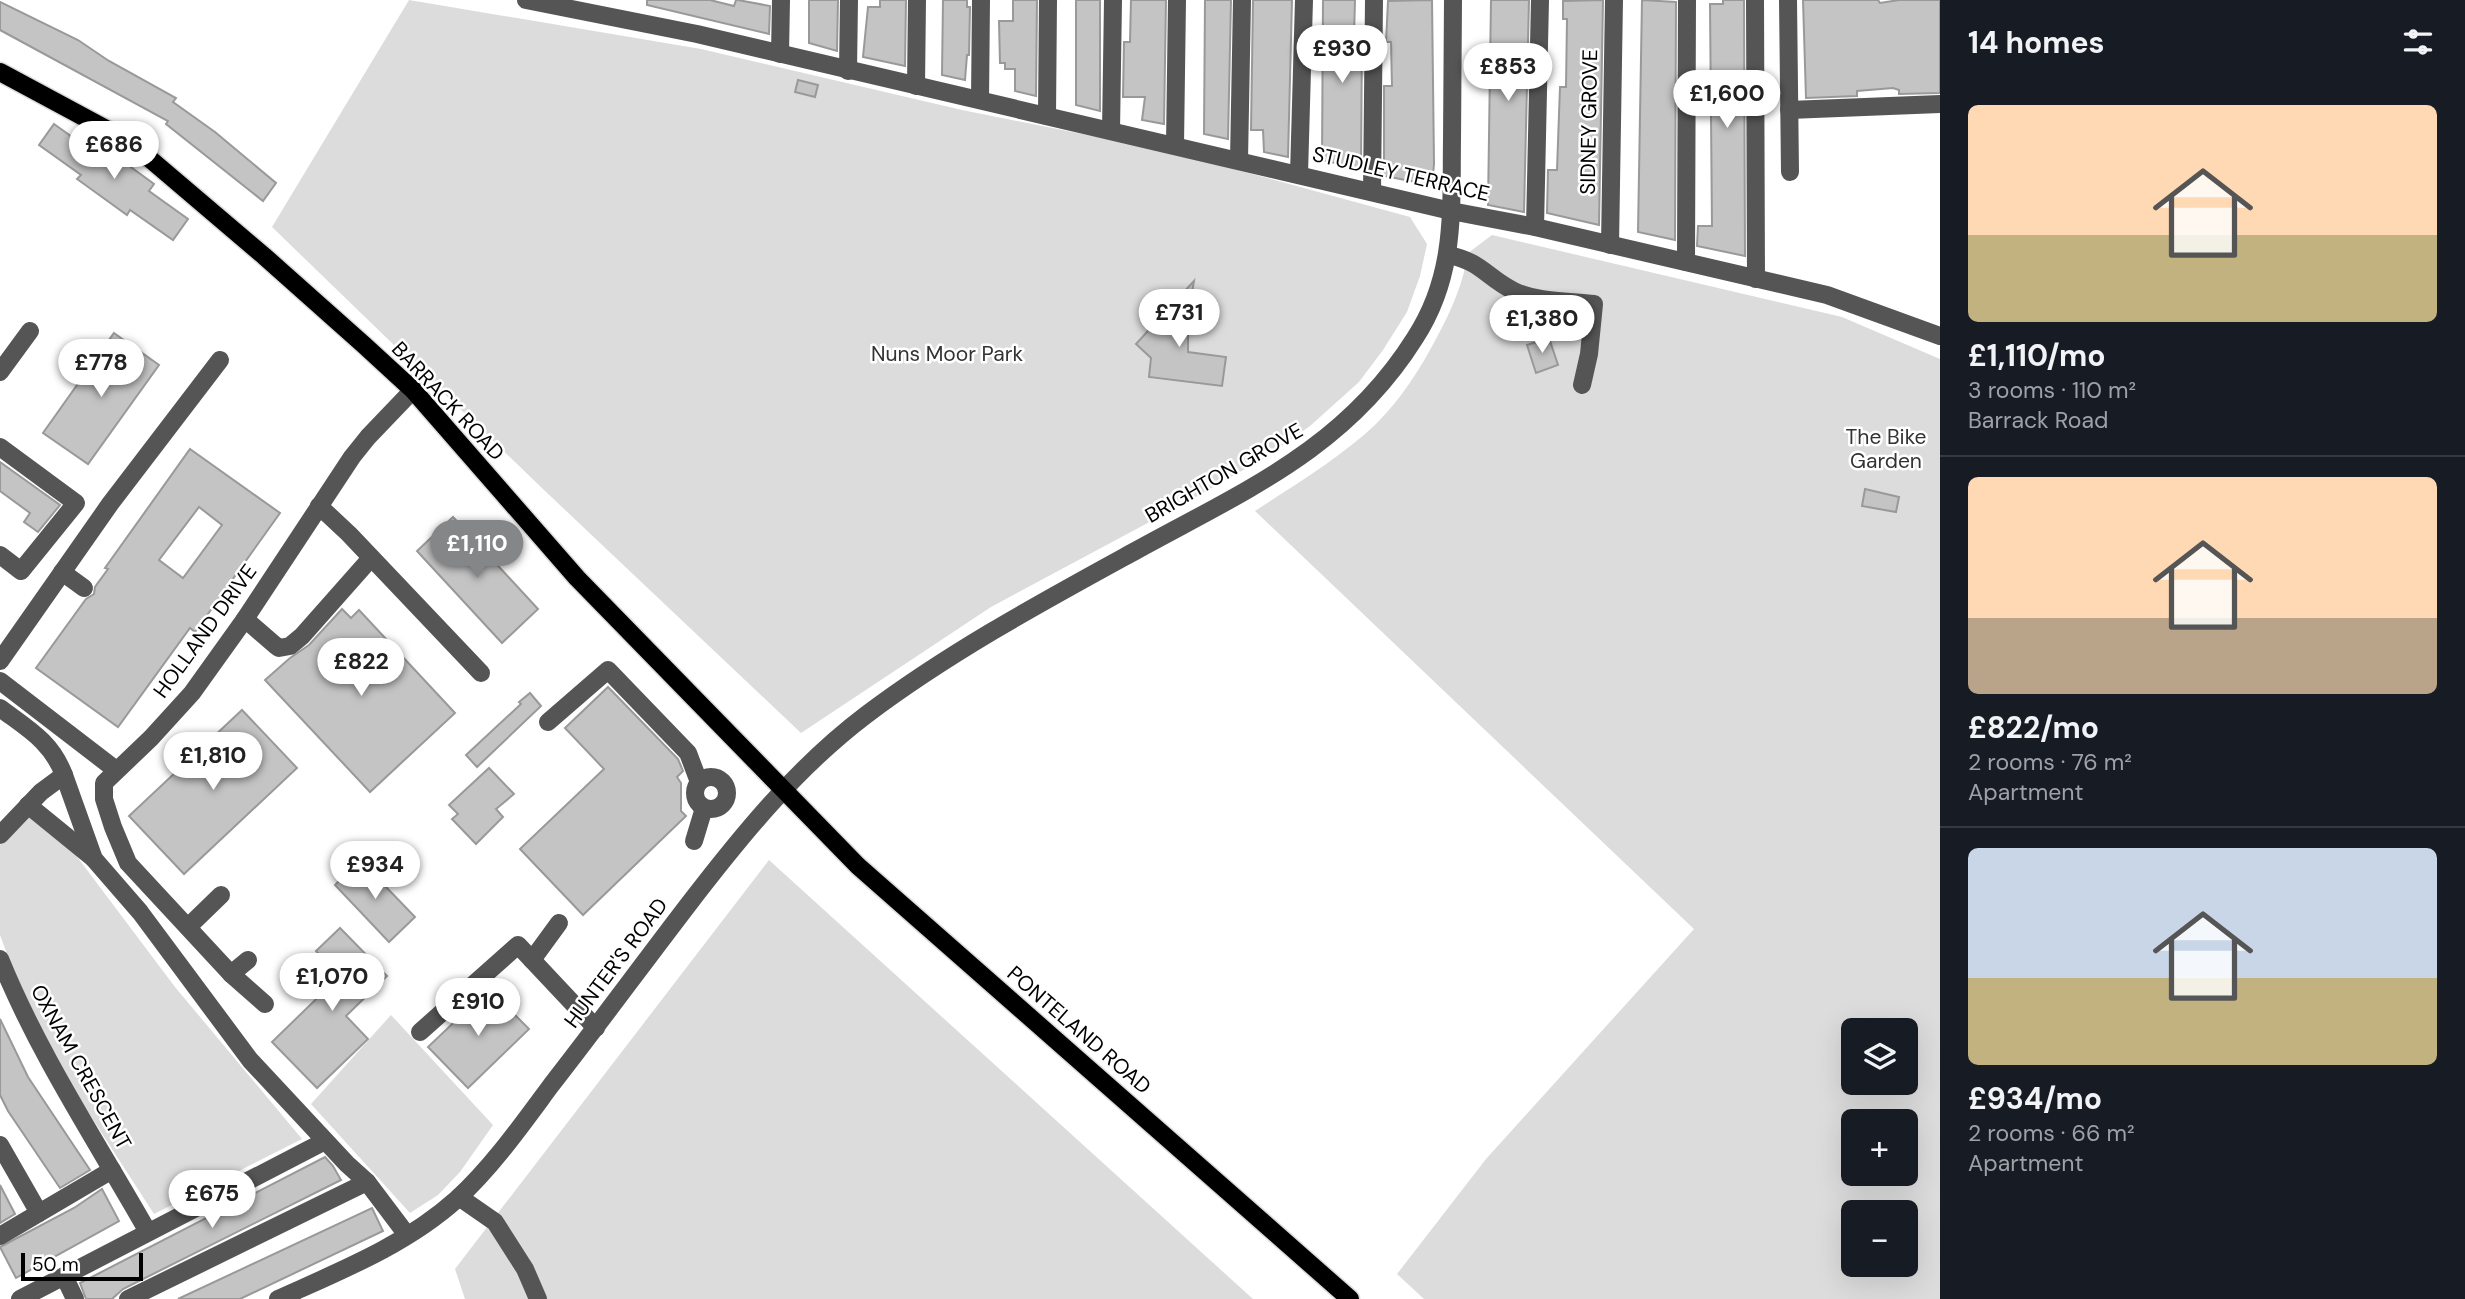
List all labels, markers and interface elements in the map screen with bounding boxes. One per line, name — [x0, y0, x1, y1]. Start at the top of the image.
text: 14 homes — [1968, 23, 2105, 62]
icon: filters — [2399, 23, 2437, 61]
pin: £930 — [1301, 25, 1383, 85]
text: £930 — [1313, 33, 1371, 63]
pin: £853 — [1467, 43, 1549, 103]
street label: SIDNEY GROVE — [1574, 49, 1604, 195]
text: £853 — [1479, 51, 1537, 81]
pin: £1,600 — [1670, 71, 1784, 130]
text: £1,600 — [1689, 78, 1765, 108]
pin: £686 — [73, 122, 155, 181]
text: £686 — [85, 129, 143, 159]
street label: STUDLEY TERRACE — [1310, 140, 1492, 208]
icon: home — [2140, 150, 2266, 276]
pin: £731 — [1138, 290, 1220, 349]
pin: £1,380 — [1485, 296, 1599, 355]
text: £731 — [1155, 297, 1203, 327]
text: £1,380 — [1505, 303, 1579, 333]
street label: BARRACK ROAD — [385, 335, 511, 467]
text: £1,110/mo — [1968, 336, 2106, 375]
pin: £778 — [60, 340, 142, 399]
park label: Nuns Moor Park — [871, 340, 1023, 368]
text: £778 — [74, 347, 128, 377]
text: 3 rooms · 110 m² — [1968, 375, 2136, 405]
text: Barrack Road — [1968, 405, 2108, 435]
street label: BRIGHTON GROVE — [1140, 416, 1308, 530]
park label: The Bike Garden — [1846, 423, 1926, 475]
pin: £1,110 — [420, 520, 534, 580]
icon: home — [2140, 522, 2266, 648]
text: £1,110 — [446, 528, 508, 558]
street label: HOLLAND DRIVE — [147, 558, 263, 704]
pin: £822 — [320, 638, 402, 698]
text: £822 — [333, 646, 389, 676]
text: £822/mo — [1968, 708, 2099, 747]
pin: £1,810 — [156, 732, 270, 792]
text: £1,810 — [179, 740, 247, 770]
text: 2 rooms · 76 m² — [1968, 747, 2132, 777]
text: Apartment — [1968, 777, 2083, 807]
pin: £934 — [334, 842, 416, 901]
text: £934 — [346, 849, 404, 879]
street label: HUNTER'S ROAD — [558, 892, 674, 1034]
icon: home — [2140, 893, 2266, 1019]
pin: £1,070 — [275, 954, 389, 1013]
street label: PONTELAND ROAD — [1001, 960, 1157, 1100]
text: £1,070 — [296, 961, 368, 991]
pin: £910 — [437, 978, 519, 1038]
street label: OXNAM CRESCENT — [24, 980, 138, 1155]
text: £910 — [451, 986, 505, 1016]
map controls — [1841, 1018, 1918, 1277]
button: layers — [1841, 1018, 1918, 1095]
text: £934/mo — [1968, 1079, 2102, 1118]
button: + — [1841, 1109, 1918, 1186]
text: 2 rooms · 66 m² — [1968, 1118, 2135, 1148]
text: Apartment — [1968, 1148, 2083, 1178]
pin: £675 — [171, 1170, 253, 1230]
text: £675 — [185, 1178, 239, 1208]
button: − — [1841, 1200, 1918, 1277]
scale bar — [21, 1250, 144, 1282]
text: 50 m — [32, 1252, 79, 1277]

